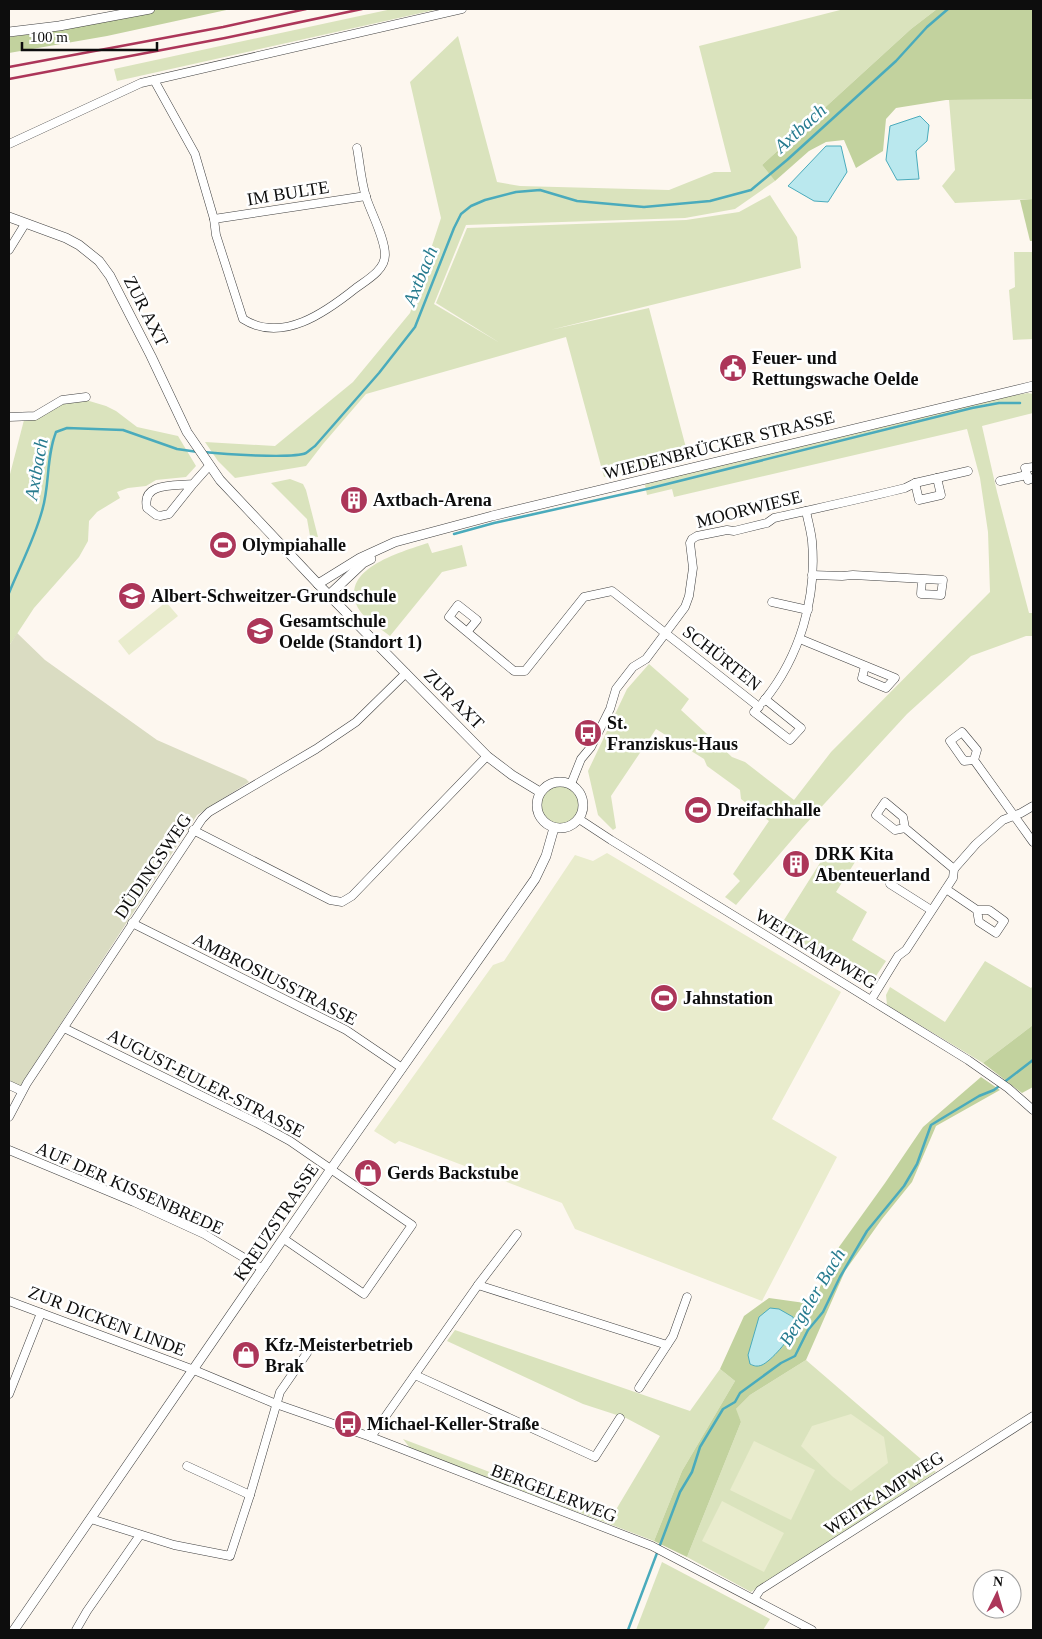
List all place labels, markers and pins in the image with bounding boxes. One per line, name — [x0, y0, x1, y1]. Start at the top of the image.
place label: Feuer- und Rettungswache Oelde — [752, 348, 918, 389]
public building icon: Feuer- und Rettungswache Oelde — [718, 353, 748, 383]
building icon: Axtbach-Arena — [339, 485, 369, 515]
place label: Axtbach-Arena — [373, 490, 492, 510]
sports icon: Olympiahalle — [208, 530, 238, 560]
place label: Olympiahalle — [242, 535, 346, 555]
school or university icon: Albert-Schweitzer-Grundschule — [117, 581, 147, 611]
place label: Albert-Schweitzer-Grundschule — [151, 586, 396, 606]
place label: Gesamtschule Oelde (Standort 1) — [279, 611, 422, 653]
school or university icon: Gesamtschule Oelde (Standort 1) — [245, 616, 275, 646]
place label: St. Franziskus-Haus — [607, 713, 738, 754]
bus stop icon: St. Franziskus-Haus — [573, 718, 603, 748]
sports icon: Dreifachhalle — [683, 795, 713, 825]
place label: Dreifachhalle — [717, 800, 821, 820]
place label: DRK Kita Abenteuerland — [815, 844, 930, 885]
building icon: DRK Kita Abenteuerland — [781, 849, 811, 879]
sports icon: Jahnstation — [649, 983, 679, 1013]
place label: Jahnstation — [683, 988, 773, 1008]
shop icon: Gerds Backstube — [353, 1158, 383, 1188]
place label: Gerds Backstube — [387, 1163, 519, 1183]
place label: Kfz-Meisterbetrieb Brak — [265, 1335, 413, 1376]
shop icon: Kfz-Meisterbetrieb Brak — [231, 1340, 261, 1370]
bus stop icon: Michael-Keller-Straße — [333, 1409, 363, 1439]
place label: Michael-Keller-Straße — [367, 1414, 539, 1434]

